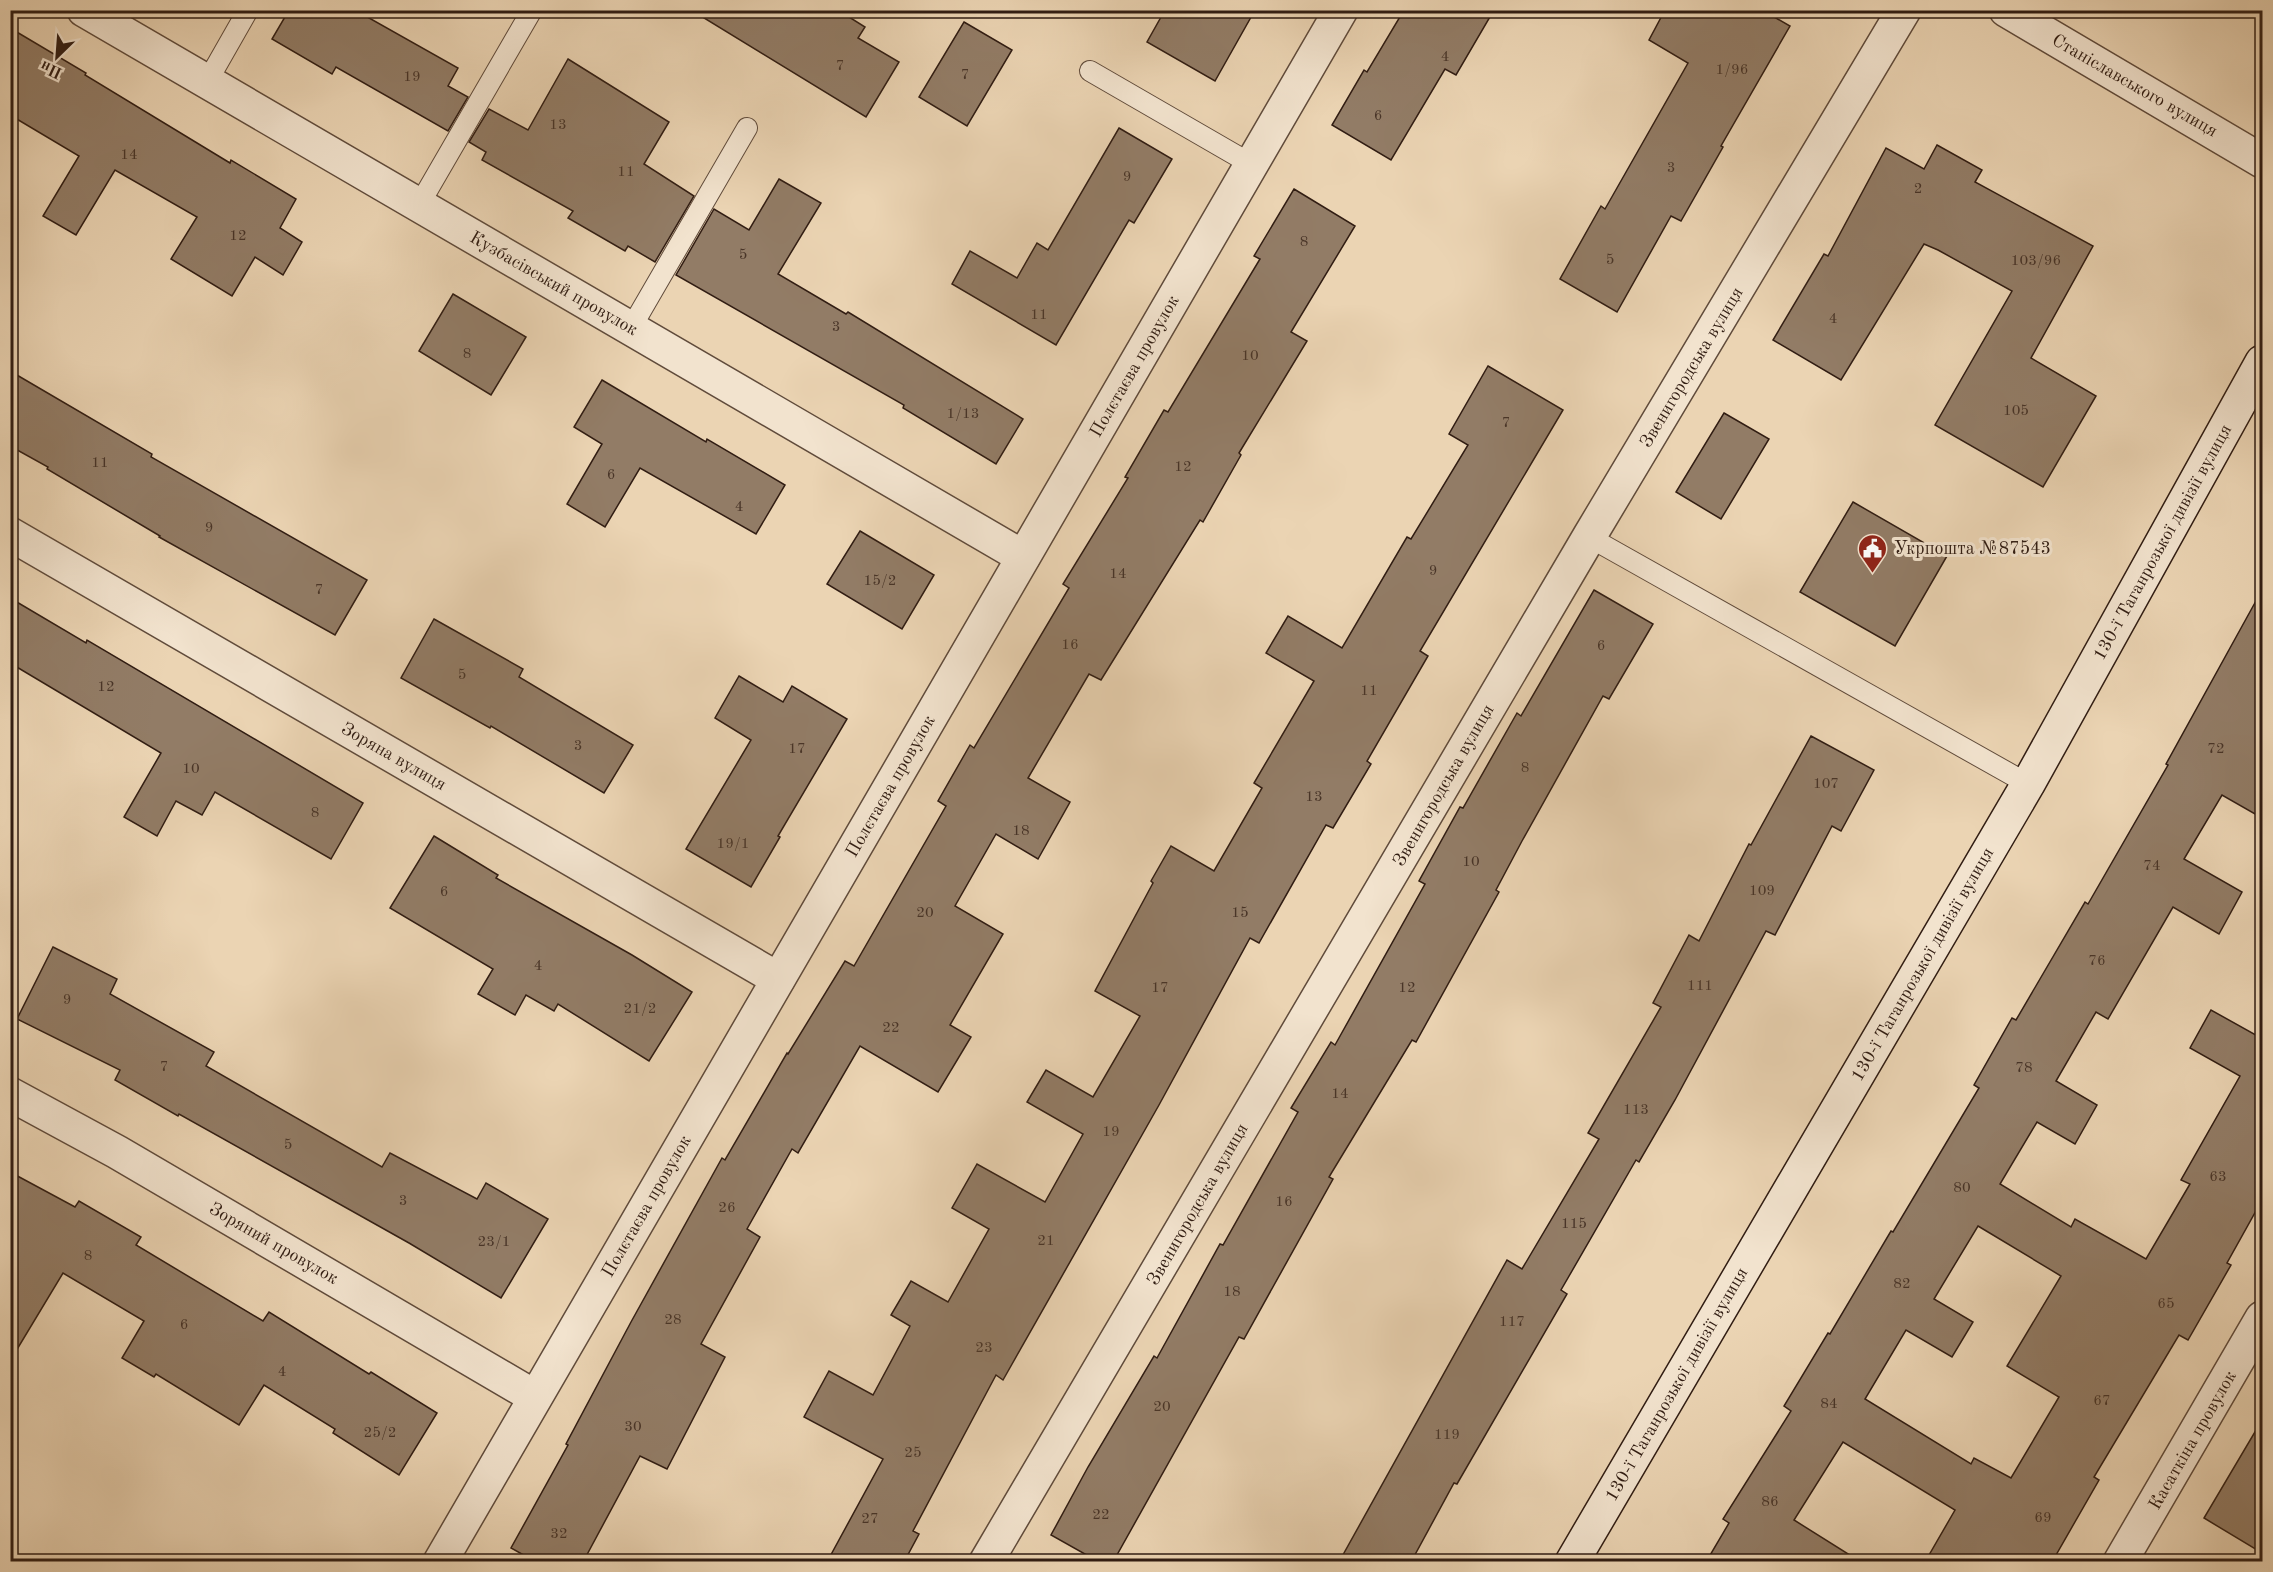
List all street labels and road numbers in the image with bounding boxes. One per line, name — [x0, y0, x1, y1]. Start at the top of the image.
street label: Станіславського вулиця — [2049, 31, 2220, 141]
street label: Кузбасівський провулок — [466, 228, 641, 339]
street label: Звенигородська вулиця — [1637, 284, 1747, 451]
street label: Полєтаєва провулок — [1087, 292, 1183, 441]
street label: 130-ї Таганрозької дивізії вулиця — [2090, 422, 2235, 663]
street label: Звенигородська вулиця — [1390, 702, 1498, 869]
street label: Полєтаєва провулок — [843, 712, 939, 861]
street label: Зоряна вулиця — [338, 720, 449, 794]
street label: 130-ї Таганрозької дивізії вулиця — [1848, 845, 1997, 1084]
street label: Звенигородська вулиця — [1144, 1121, 1252, 1288]
street label: Полєтаєва провулок — [599, 1132, 695, 1281]
street label: Зоряний провулок — [206, 1200, 341, 1288]
street label: 130-ї Таганрозької дивізії вулиця — [1602, 1265, 1751, 1504]
street label: Касаткіна провулок — [2146, 1368, 2240, 1513]

